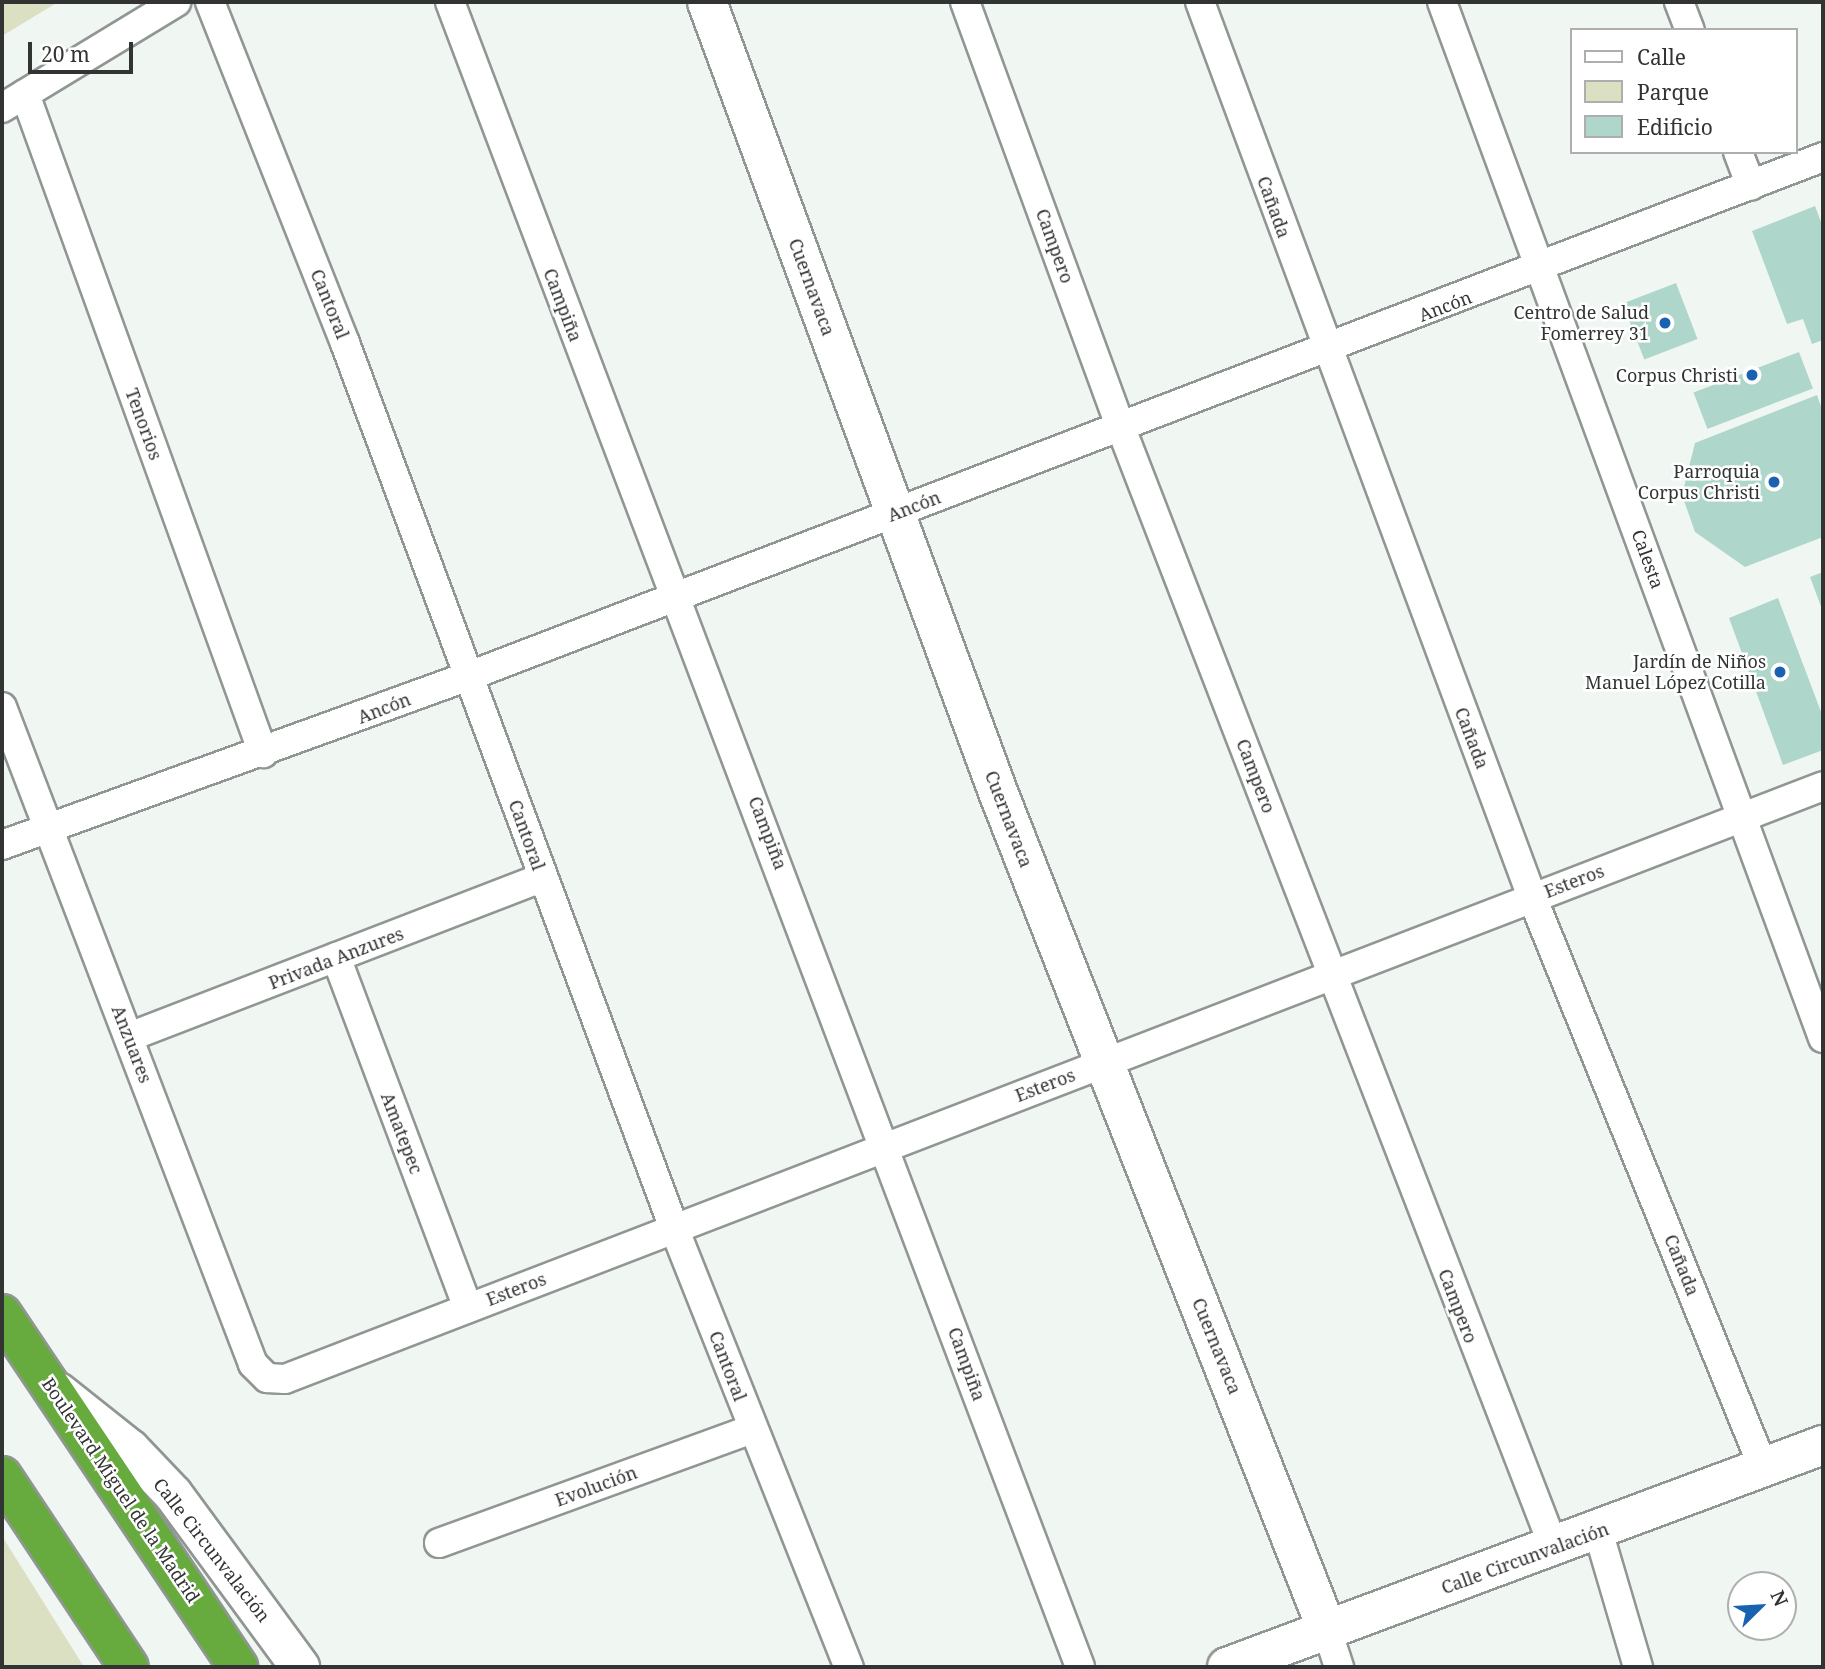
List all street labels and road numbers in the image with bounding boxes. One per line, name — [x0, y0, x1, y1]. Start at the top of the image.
street label: Cañada — [1253, 173, 1295, 241]
street label: Campero — [1032, 206, 1078, 286]
street label: Cuernavaca — [784, 235, 840, 339]
street label: Campiña — [539, 265, 587, 345]
street label: Cantoral — [306, 266, 354, 342]
street label: Ancón — [1415, 286, 1475, 326]
street label: Tenorios — [121, 385, 167, 463]
street label: Ancón — [884, 486, 944, 526]
street label: Calesta — [1627, 527, 1669, 591]
street label: Ancón — [354, 688, 414, 728]
street label: Cañada — [1450, 704, 1494, 772]
street label: Campero — [1232, 736, 1280, 816]
street label: Cuernavaca — [981, 768, 1037, 870]
street label: Campiña — [744, 793, 792, 873]
street label: Cantoral — [504, 797, 550, 873]
street label: Esteros — [1541, 860, 1607, 902]
street label: Privada Anzures — [266, 922, 406, 994]
street label: Anzuares — [107, 1002, 157, 1086]
street label: Esteros — [1012, 1064, 1078, 1106]
street label: Amatepec — [377, 1089, 427, 1177]
street label: Cañada — [1660, 1231, 1704, 1299]
street label: Campero — [1434, 1266, 1482, 1346]
street label: Esteros — [483, 1268, 549, 1310]
street label: Cuernavaca — [1188, 1295, 1246, 1397]
street label: Campiña — [944, 1324, 990, 1404]
street label: Cantoral — [705, 1328, 751, 1404]
street label: Boulevard Miguel de la Madrid — [38, 1374, 204, 1606]
street label: Evolución — [552, 1461, 640, 1511]
street label: Calle Circunvalación — [149, 1474, 275, 1626]
street label: Calle Circunvalación — [1438, 1518, 1612, 1598]

